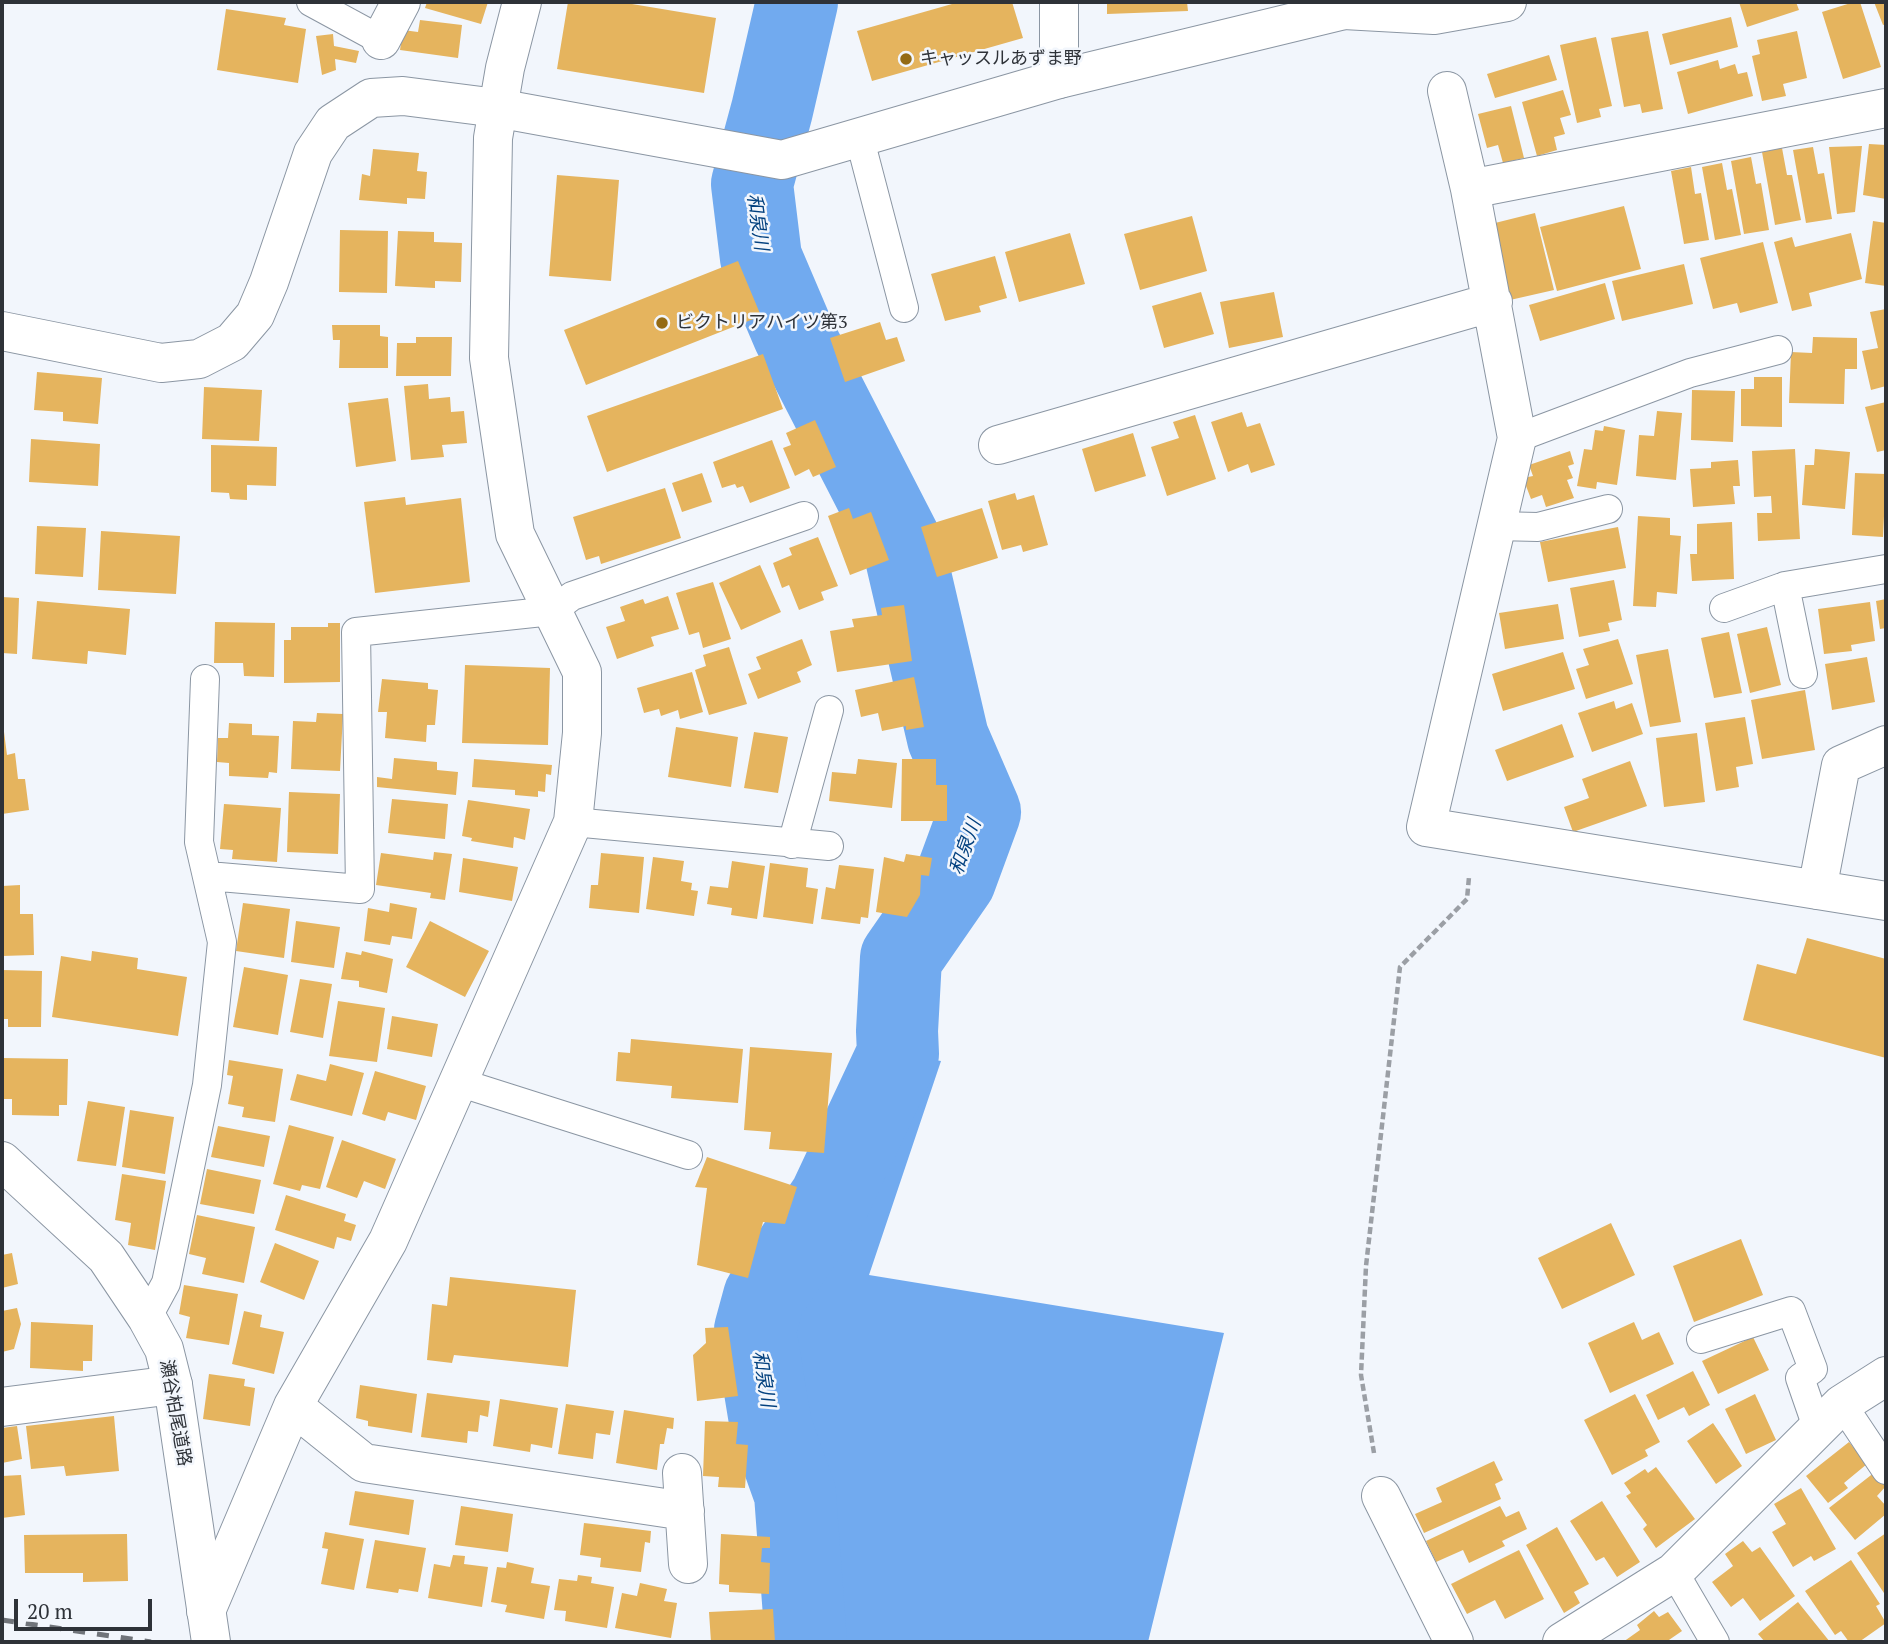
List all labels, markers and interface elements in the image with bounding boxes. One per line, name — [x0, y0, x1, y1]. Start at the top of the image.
place label: キャッスルあずま野 — [920, 48, 1082, 70]
marker: キャッスルあずま野 — [898, 51, 914, 67]
water label: 和泉川 — [742, 192, 772, 252]
place label: ビクトリアハイツ第3 — [676, 312, 848, 334]
marker: ビクトリアハイツ第3 — [654, 315, 670, 331]
water label: 和泉川 — [946, 816, 986, 878]
water label: 和泉川 — [747, 1349, 779, 1409]
street label: 瀬谷柏尾道路 — [155, 1358, 195, 1468]
scale bar — [18, 1584, 156, 1628]
text: 20 m — [27, 1597, 73, 1625]

